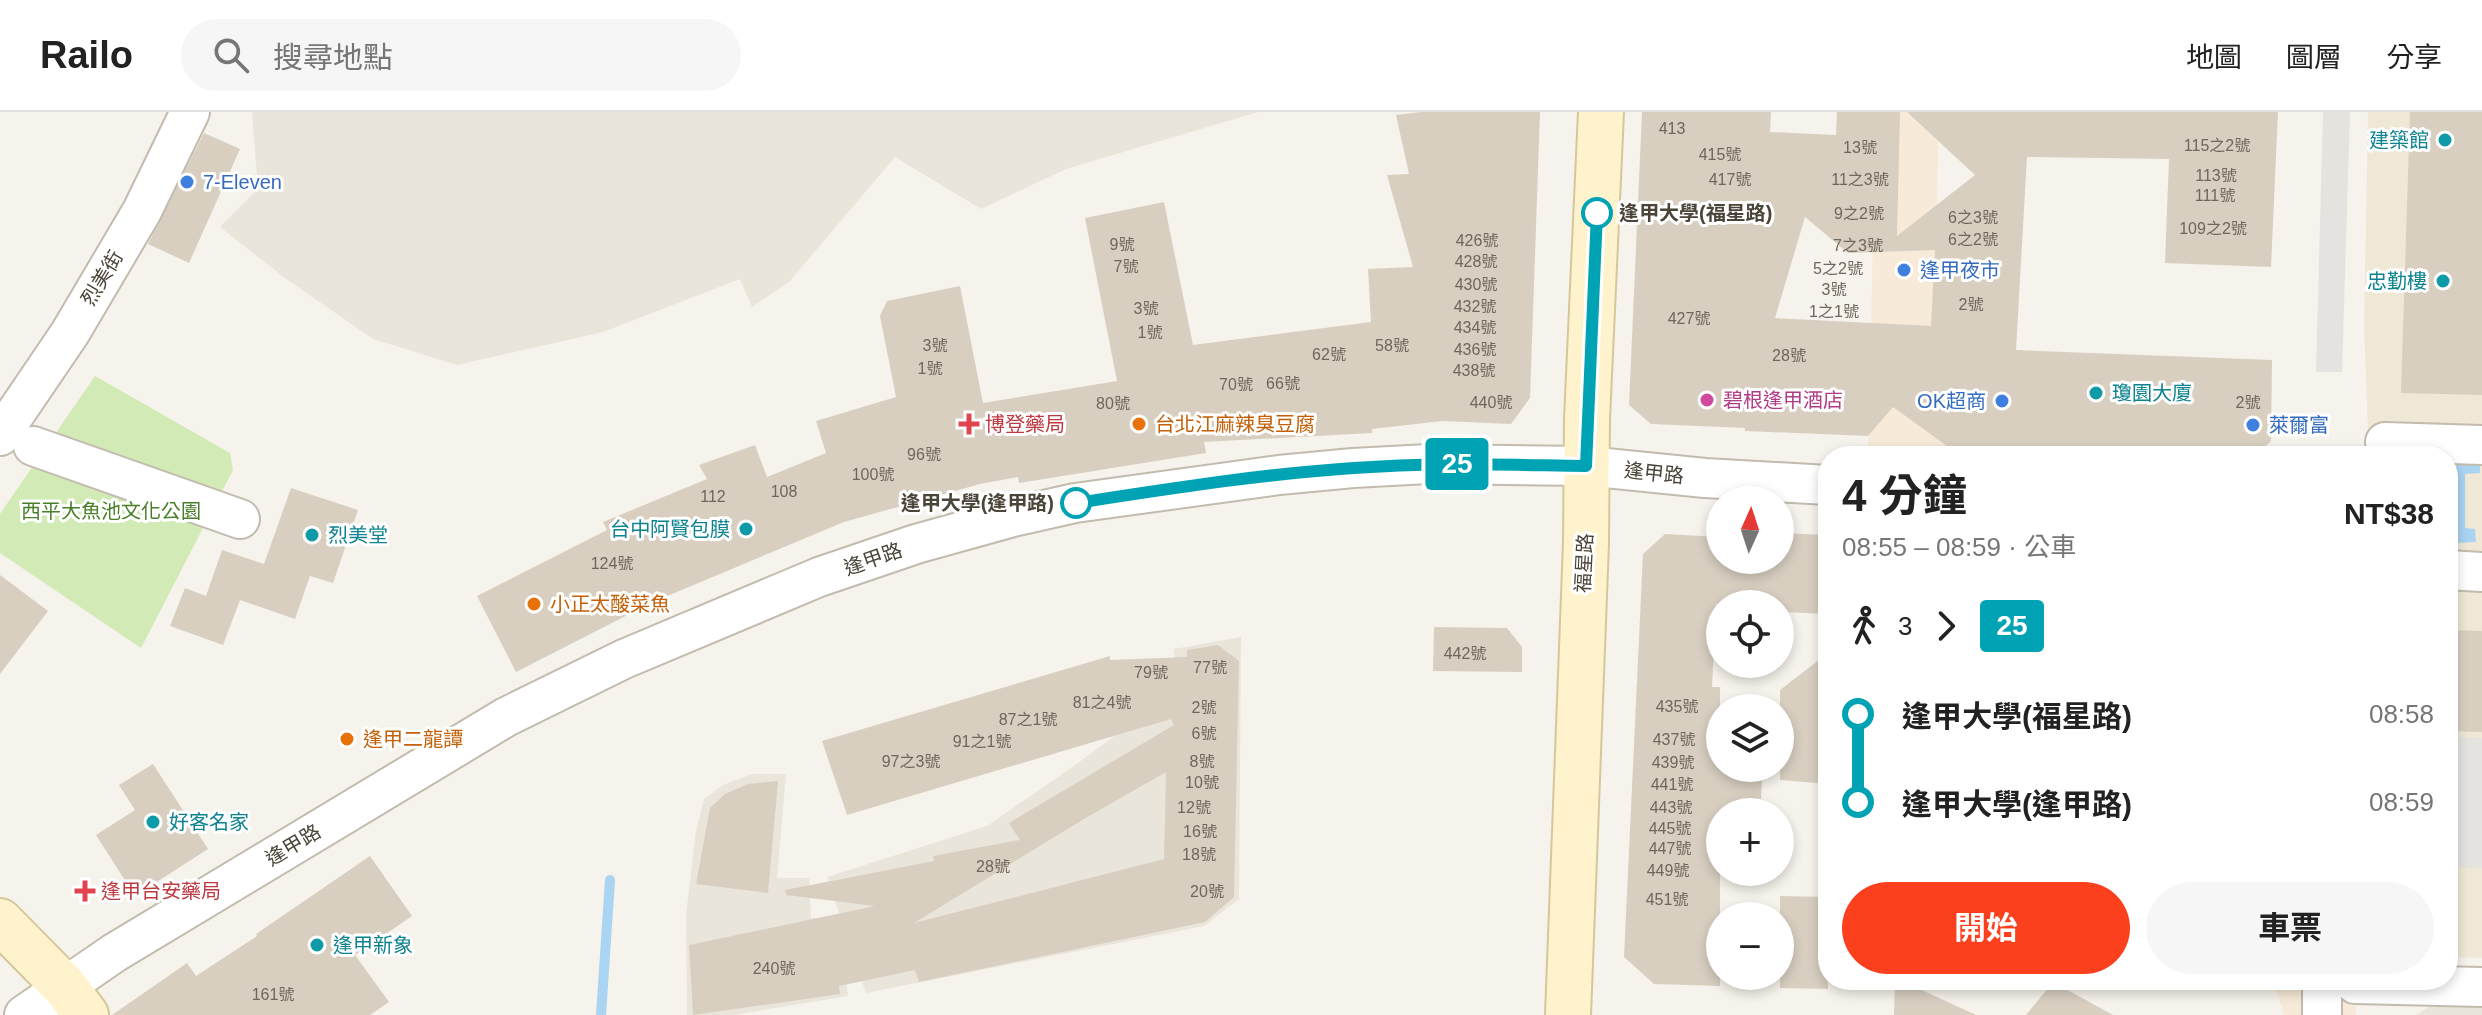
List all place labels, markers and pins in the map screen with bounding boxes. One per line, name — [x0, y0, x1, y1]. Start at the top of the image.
place label: 建築館 — [2369, 129, 2429, 151]
marker: 建築館 — [2436, 131, 2454, 149]
place label: 7-Eleven — [203, 171, 282, 193]
marker: 7-Eleven — [178, 173, 196, 191]
marker: 逢甲大學(福星路) — [1582, 198, 1612, 228]
place label: 逢甲大學(福星路) — [1619, 202, 1772, 224]
place label: 逢甲夜市 — [1920, 259, 2000, 281]
marker: 逢甲夜市 — [1895, 261, 1913, 279]
place label: 忠勤樓 — [2367, 270, 2427, 292]
marker: 忠勤樓 — [2434, 272, 2452, 290]
place label: 瓊園大廈 — [2112, 382, 2192, 404]
marker: 瓊園大廈 — [2087, 384, 2105, 402]
place label: 碧根逢甲酒店 — [1723, 389, 1843, 411]
place label: OK超商 — [1917, 390, 1986, 412]
marker: 碧根逢甲酒店 — [1698, 391, 1716, 409]
marker: OK超商 — [1993, 392, 2011, 410]
place label: 博登藥局 — [985, 413, 1065, 435]
place label: 台北江麻辣臭豆腐 — [1155, 413, 1315, 435]
place label: 萊爾富 — [2269, 414, 2329, 436]
marker: 博登藥局 — [960, 415, 978, 433]
marker: 台北江麻辣臭豆腐 — [1130, 415, 1148, 433]
marker: 萊爾富 — [2244, 416, 2262, 434]
marker: 逢甲大學(逢甲路) — [1061, 488, 1091, 518]
place label: 逢甲大學(逢甲路) — [901, 492, 1054, 514]
place label: 台中阿賢包膜 — [610, 518, 730, 540]
marker: 台中阿賢包膜 — [737, 520, 755, 538]
place label: 烈美堂 — [328, 524, 388, 546]
marker: 烈美堂 — [303, 526, 321, 544]
place label: 小正太酸菜魚 — [550, 593, 670, 615]
marker: 小正太酸菜魚 — [525, 595, 543, 613]
place label: 逢甲二龍譚 — [363, 728, 463, 750]
marker: 逢甲二龍譚 — [338, 730, 356, 748]
place label: 好客名家 — [169, 811, 249, 833]
marker: 好客名家 — [144, 813, 162, 831]
place label: 逢甲台安藥局 — [101, 880, 221, 902]
marker: 逢甲台安藥局 — [76, 882, 94, 900]
place label: 逢甲新象 — [333, 934, 413, 956]
marker: 逢甲新象 — [308, 936, 326, 954]

